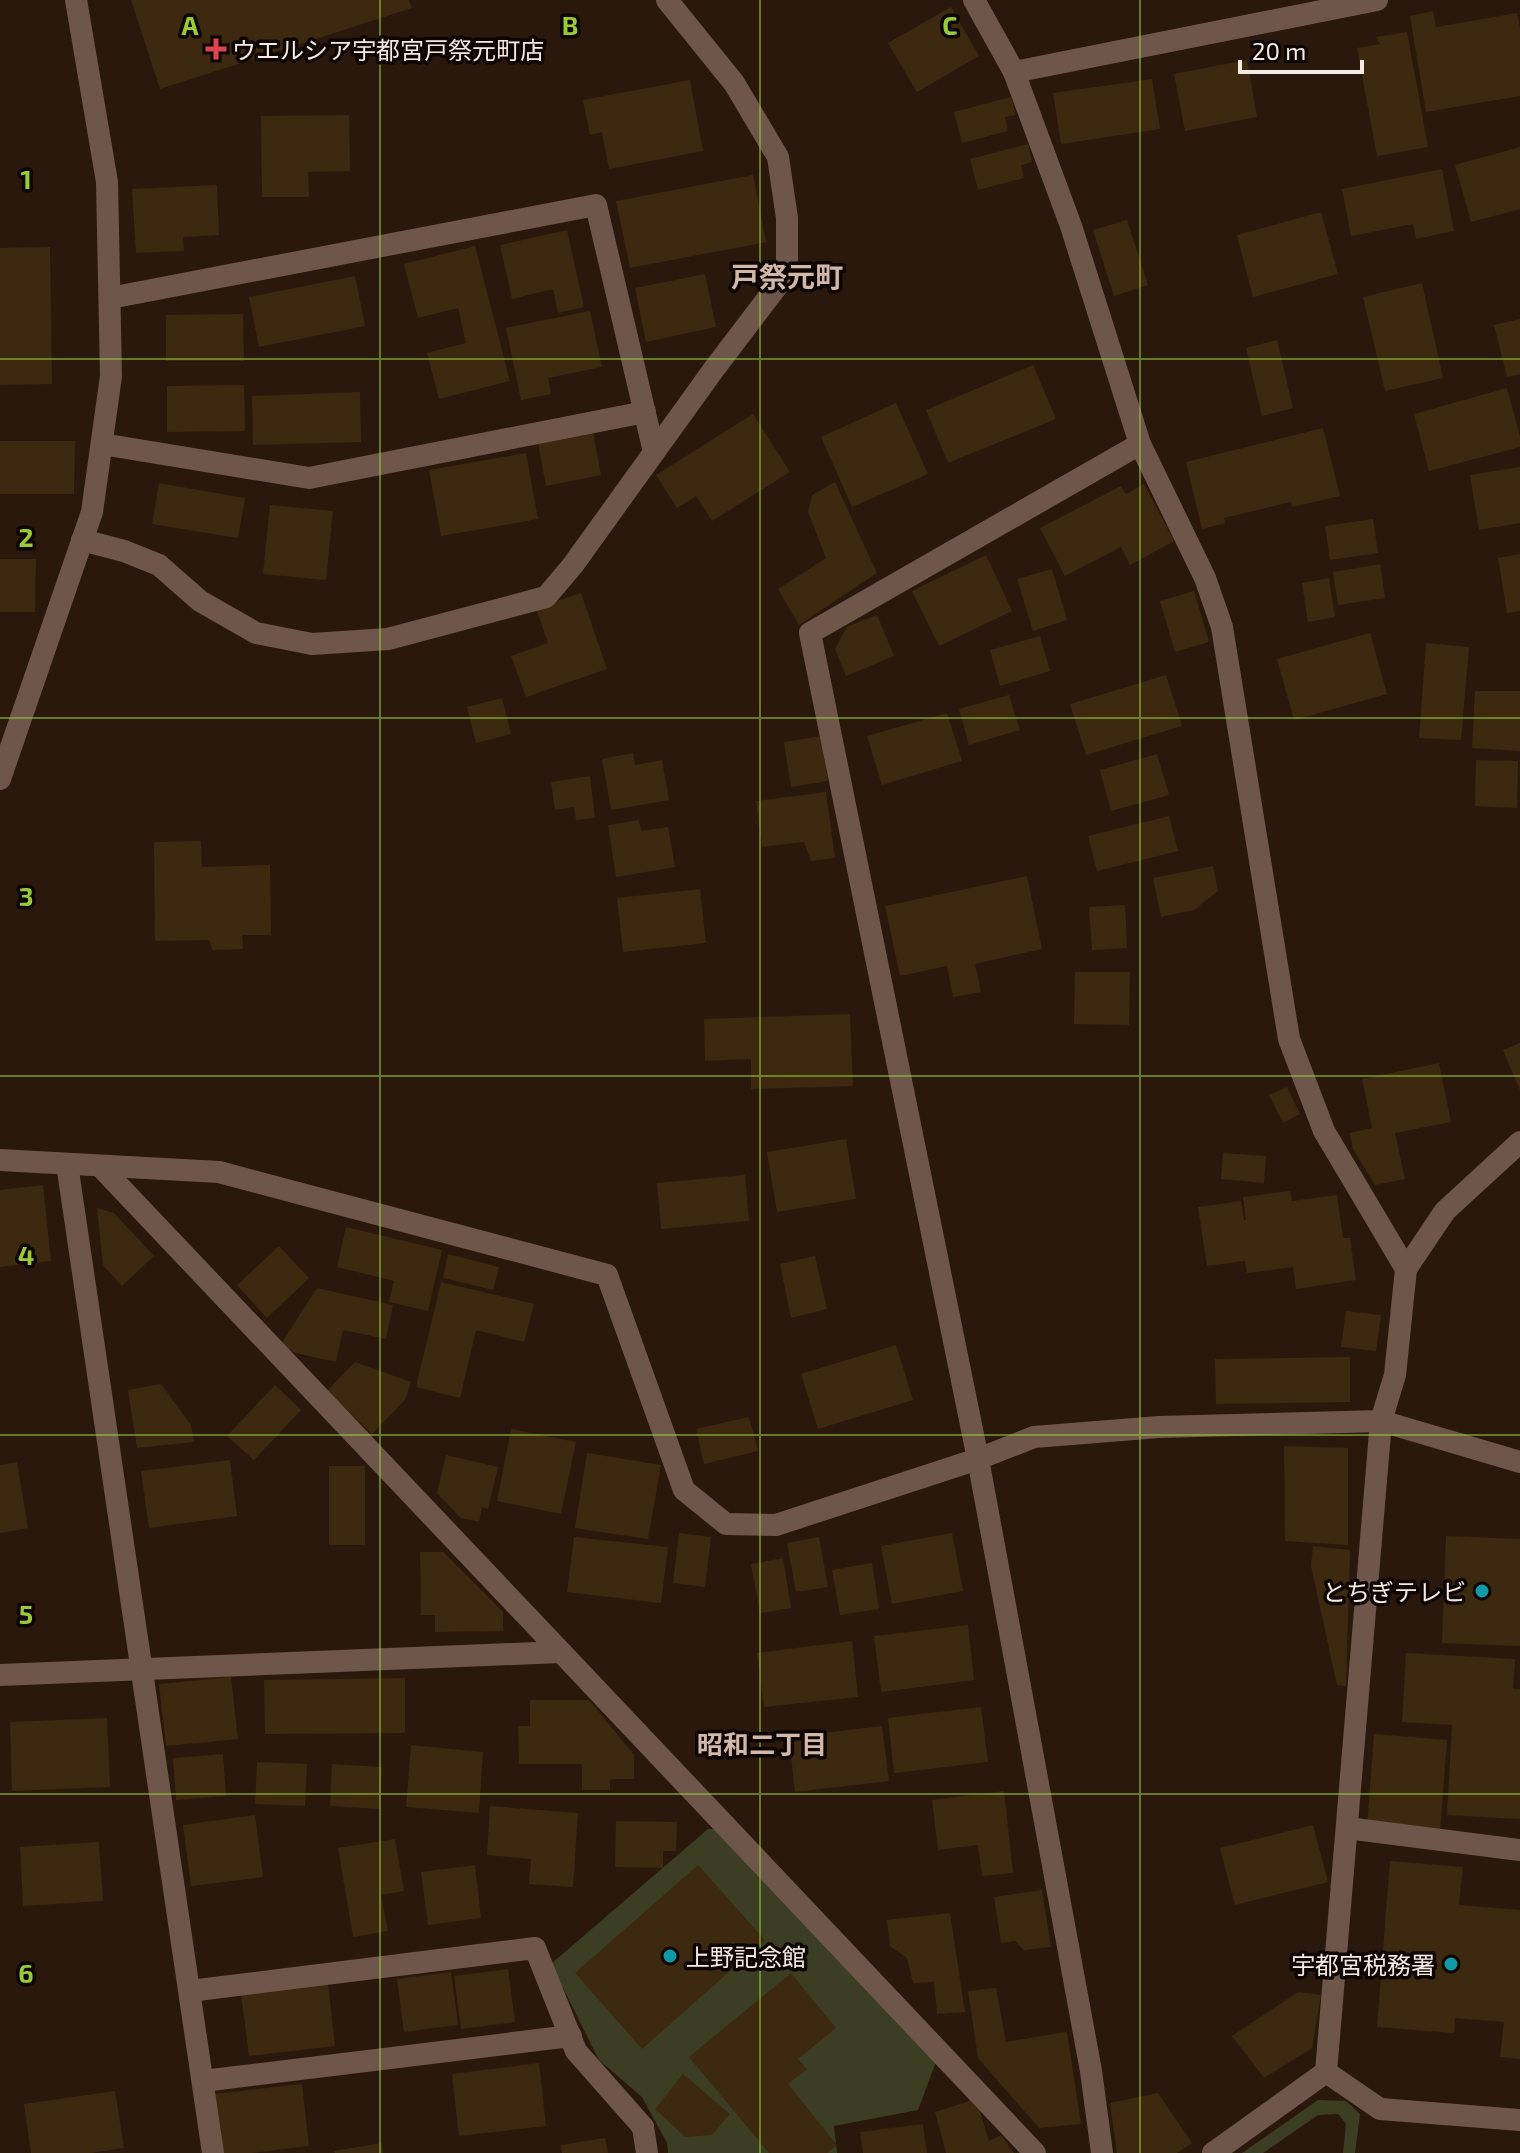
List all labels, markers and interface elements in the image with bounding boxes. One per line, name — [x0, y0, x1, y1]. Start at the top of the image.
text: A — [182, 9, 199, 40]
text: B — [562, 9, 578, 40]
text: C — [942, 9, 958, 40]
scale bar — [1240, 24, 1362, 74]
place label: ウエルシア宇都宮戸祭元町店 — [232, 35, 544, 64]
text: 20 m — [1252, 36, 1306, 65]
marker: ウエルシア宇都宮戸祭元町店 — [207, 40, 225, 58]
text: 1 — [20, 163, 32, 194]
district label: 戸祭元町 — [731, 259, 843, 293]
text: 2 — [18, 521, 34, 552]
text: 3 — [19, 880, 33, 911]
text: 4 — [18, 1239, 34, 1270]
place label: とちぎテレビ — [1322, 1577, 1466, 1606]
marker: とちぎテレビ — [1473, 1582, 1491, 1600]
text: 5 — [19, 1598, 33, 1629]
district label: 昭和二丁目 — [697, 1728, 827, 1759]
place label: 上野記念館 — [686, 1942, 806, 1971]
marker: 上野記念館 — [661, 1947, 679, 1965]
place label: 宇都宮税務署 — [1291, 1950, 1435, 1979]
marker: 宇都宮税務署 — [1442, 1955, 1460, 1973]
text: 6 — [18, 1957, 34, 1988]

